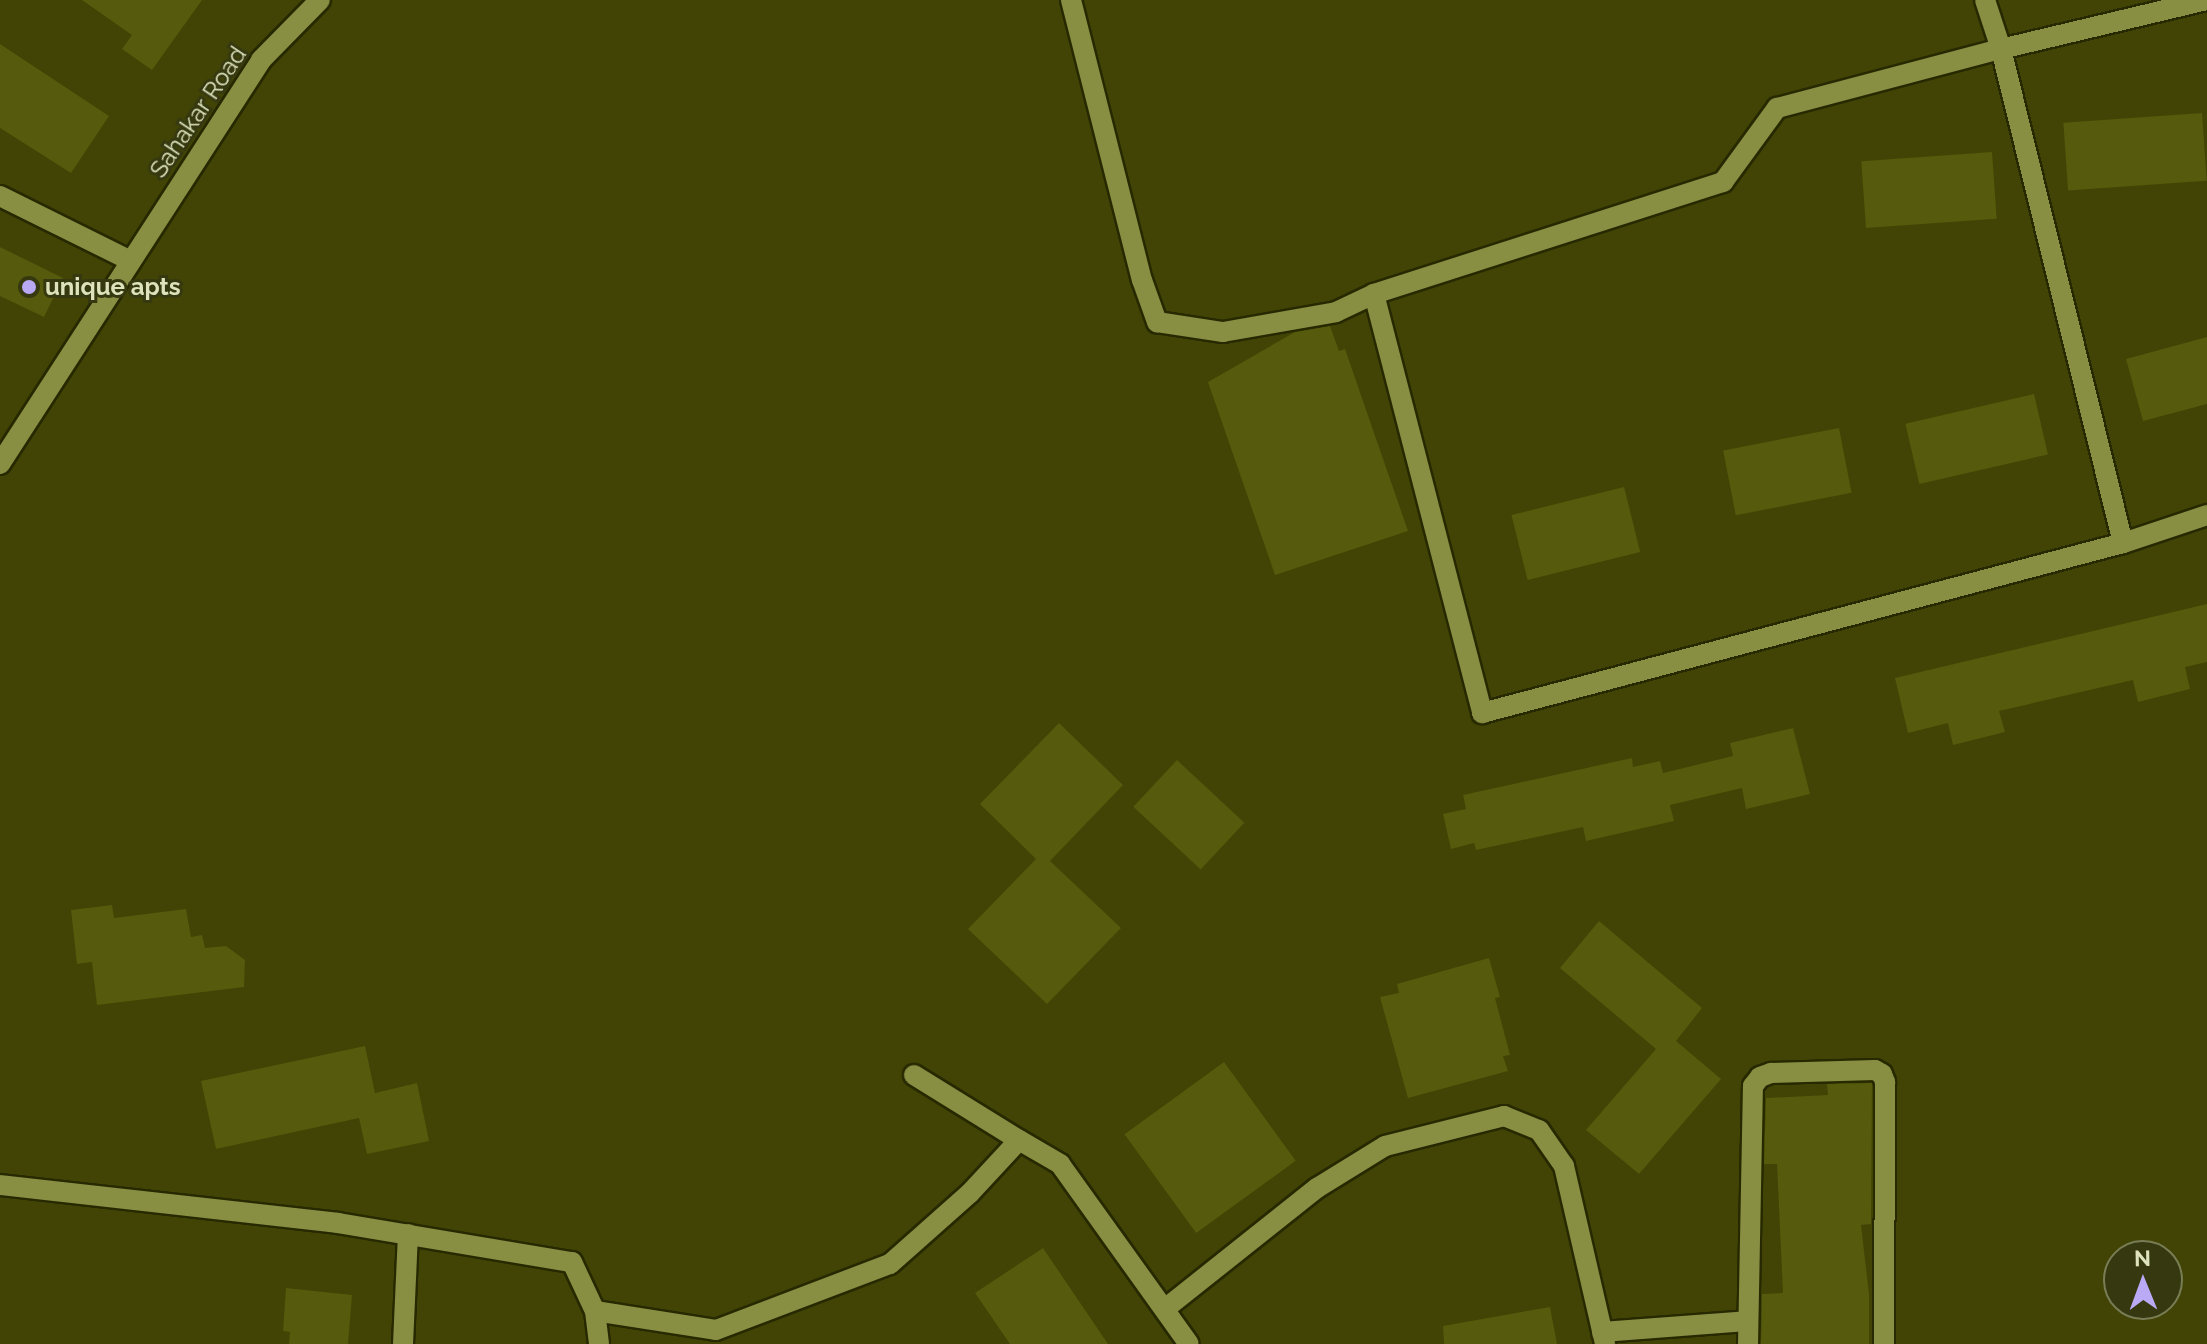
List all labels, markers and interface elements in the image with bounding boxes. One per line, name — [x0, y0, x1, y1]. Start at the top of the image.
street label: Sahakar Road — [143, 41, 253, 183]
place label: unique apts — [45, 273, 181, 301]
marker: unique apts — [20, 278, 38, 296]
north arrow — [2103, 1240, 2183, 1320]
text: N — [2134, 1245, 2151, 1271]

